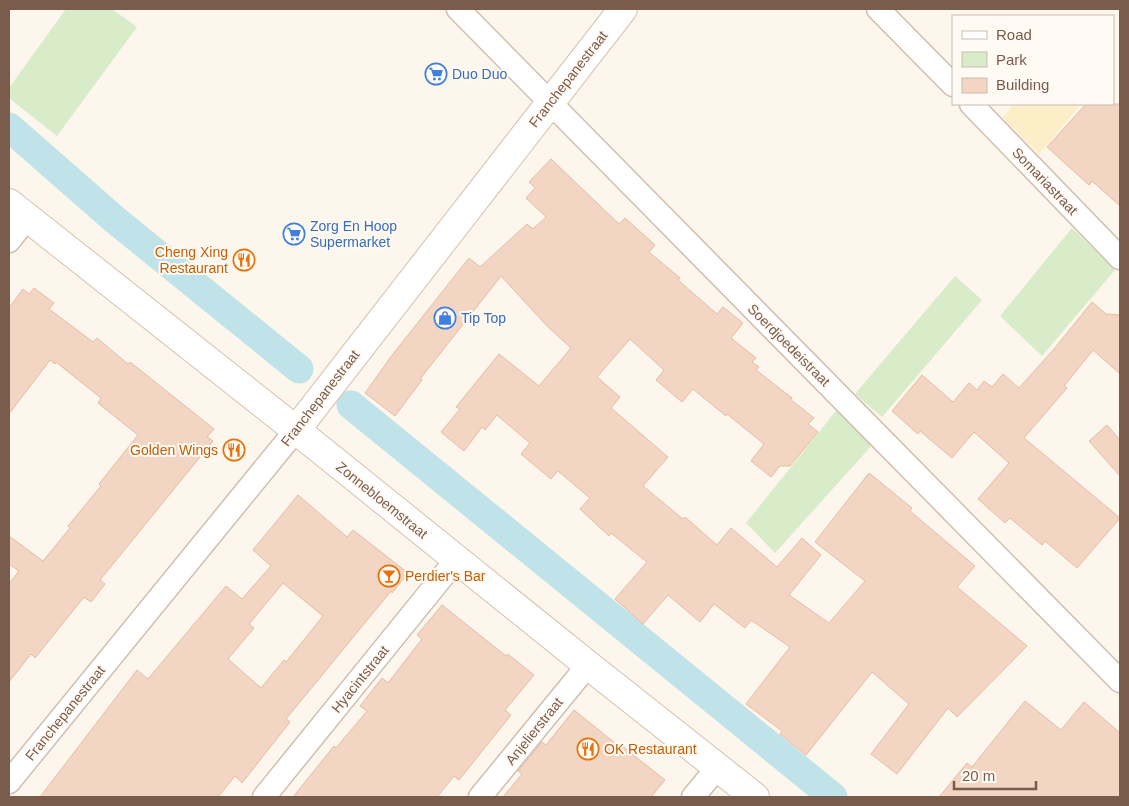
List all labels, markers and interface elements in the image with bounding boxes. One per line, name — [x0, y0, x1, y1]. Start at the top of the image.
legend — [952, 15, 1114, 105]
text: Road — [996, 26, 1032, 43]
street label: Franchepanestraat — [526, 28, 611, 130]
text: Park — [996, 51, 1027, 68]
supermarket icon: Duo Duo — [424, 62, 448, 86]
place label: Duo Duo — [452, 66, 507, 82]
text: Building — [996, 76, 1049, 93]
street label: Somariastraat — [1009, 144, 1081, 218]
place label: Zorg En Hoop Supermarket — [310, 218, 397, 250]
supermarket icon: Zorg En Hoop Supermarket — [282, 222, 306, 246]
place label: Cheng Xing Restaurant — [155, 244, 228, 276]
restaurant icon: Cheng Xing Restaurant — [232, 248, 256, 272]
street label: Soerdjoedeistraat — [745, 301, 834, 390]
shop icon: Tip Top — [433, 306, 457, 330]
place label: Tip Top — [461, 310, 506, 326]
street label: Franchepanestraat — [278, 347, 363, 449]
restaurant icon: Golden Wings — [222, 438, 246, 462]
place label: Golden Wings — [130, 442, 218, 458]
street label: Zonnebloemstraat — [333, 458, 431, 542]
bar icon: Perdier's Bar — [377, 564, 401, 588]
place label: Perdier's Bar — [405, 568, 486, 584]
street label: Hyacintstraat — [328, 642, 392, 716]
street label: Franchepanestraat — [22, 662, 108, 764]
street label: Anjelierstraat — [502, 694, 566, 768]
restaurant icon: OK Restaurant — [576, 737, 600, 761]
place label: OK Restaurant — [604, 741, 697, 757]
scale bar — [954, 758, 1036, 790]
text: 20 m — [962, 767, 995, 784]

